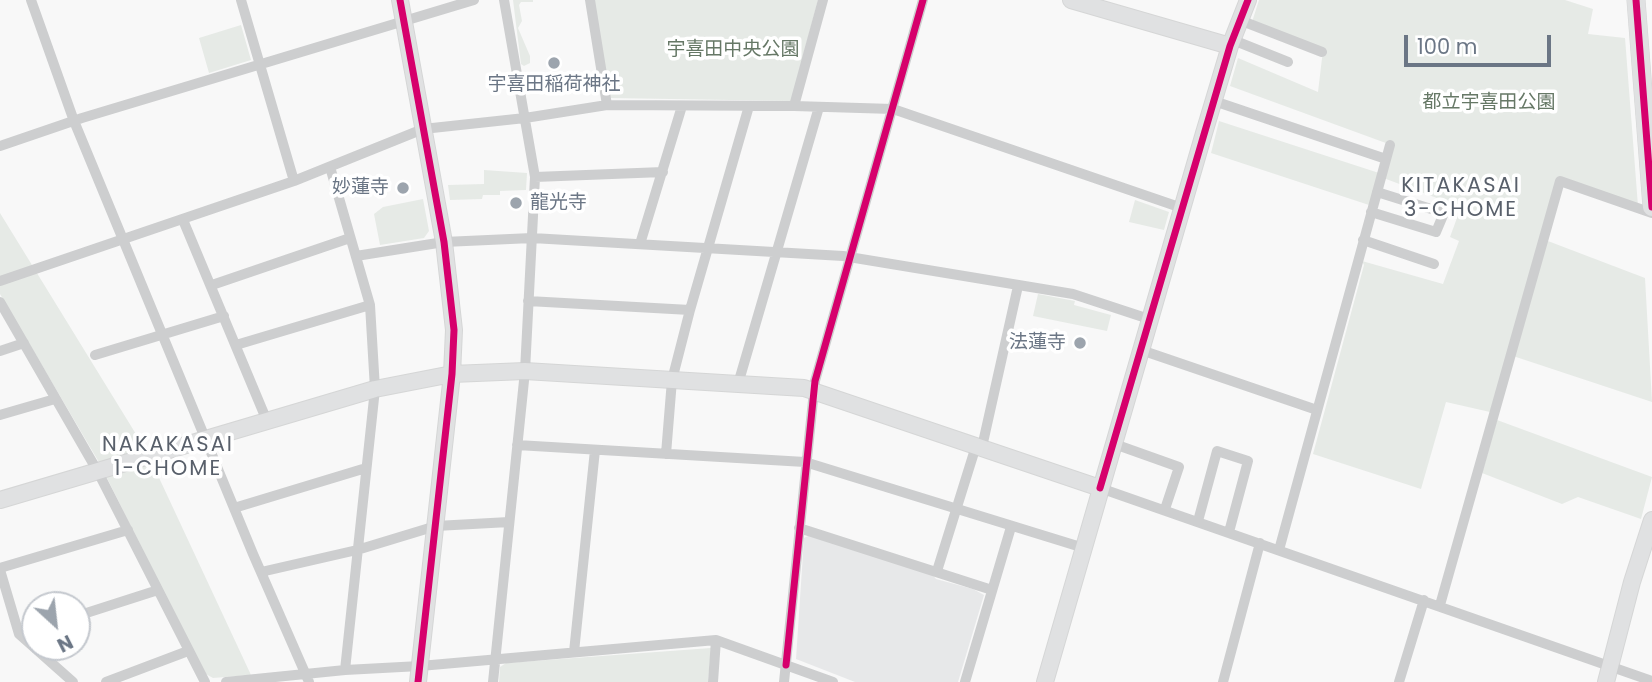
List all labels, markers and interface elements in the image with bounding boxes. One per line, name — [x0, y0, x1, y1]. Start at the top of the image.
scale bar — [1407, 21, 1554, 65]
text: 100 m — [1417, 32, 1477, 61]
park label: 宇喜田中央公園 — [667, 39, 799, 61]
marker: 宇喜田稲荷神社 — [546, 55, 562, 71]
place label: 宇喜田稲荷神社 — [488, 74, 620, 96]
park label: 都立宇喜田公園 — [1423, 92, 1555, 114]
district label: KITAKASAI 3-CHOME — [1402, 174, 1520, 224]
place label: 妙蓮寺 — [332, 177, 389, 199]
marker: 妙蓮寺 — [395, 180, 411, 196]
place label: 龍光寺 — [530, 192, 587, 214]
marker: 龍光寺 — [508, 195, 524, 211]
place label: 法蓮寺 — [1009, 332, 1066, 354]
marker: 法蓮寺 — [1072, 335, 1088, 351]
district label: NAKAKASAI 1-CHOME — [103, 433, 233, 483]
north arrow — [21, 591, 91, 661]
text: N — [52, 628, 77, 659]

